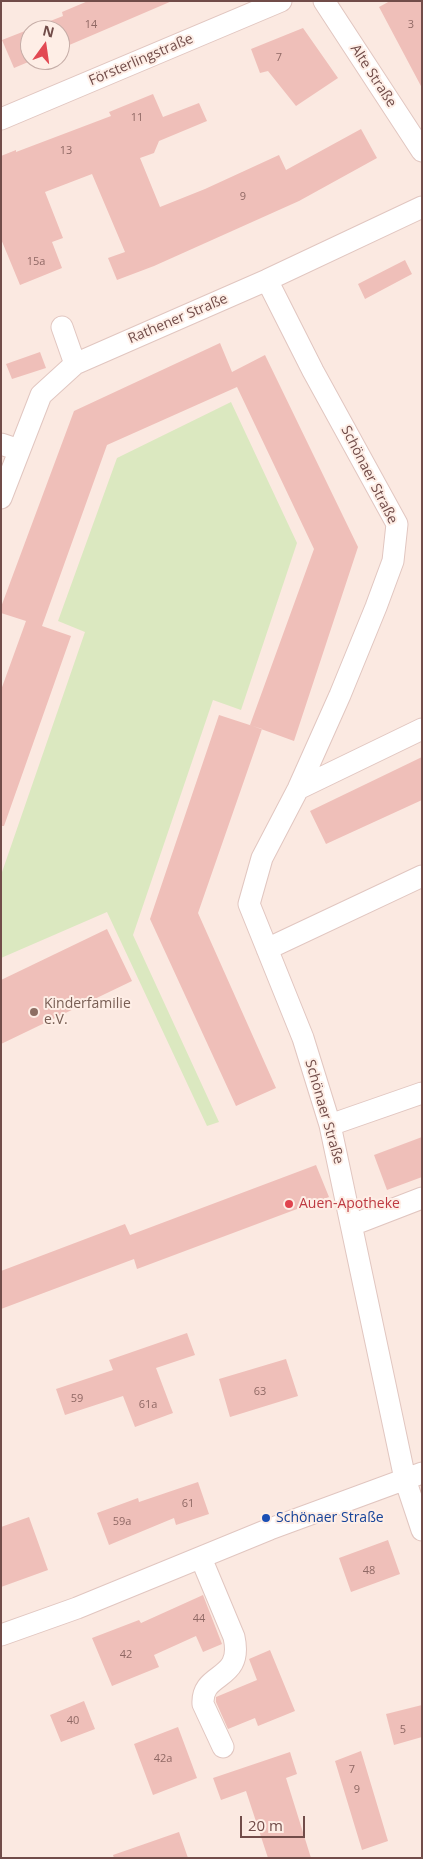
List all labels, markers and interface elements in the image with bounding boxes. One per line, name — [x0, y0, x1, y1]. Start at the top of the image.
house number: 14 — [85, 18, 97, 32]
house number: 3 — [408, 18, 414, 32]
north arrow — [20, 20, 70, 70]
text: N — [41, 20, 56, 42]
street label: Försterlingstraße — [86, 30, 196, 90]
street label: Alte Straße — [346, 41, 400, 111]
house number: 7 — [276, 51, 282, 65]
house number: 11 — [131, 111, 143, 125]
house number: 13 — [60, 144, 72, 158]
house number: 9 — [240, 190, 246, 204]
house number: 15a — [27, 255, 45, 269]
street label: Rathener Straße — [126, 290, 230, 348]
street label: Schönaer Straße — [337, 423, 401, 527]
place label: Kinderfamilie e.V. — [44, 996, 131, 1028]
marker: Kinderfamilie e.V. — [28, 1006, 40, 1018]
street label: Schönaer Straße — [301, 1058, 347, 1166]
place label: Auen-Apotheke — [299, 1196, 400, 1212]
marker: Auen-Apotheke — [283, 1198, 295, 1210]
house number: 63 — [254, 1385, 266, 1399]
house number: 59 — [71, 1392, 83, 1406]
house number: 61a — [139, 1398, 157, 1412]
house number: 61 — [182, 1497, 194, 1511]
place label: Schönaer Straße — [276, 1510, 384, 1526]
marker: Schönaer Straße — [260, 1512, 272, 1524]
house number: 59a — [113, 1515, 131, 1529]
house number: 48 — [363, 1564, 375, 1578]
house number: 44 — [193, 1612, 205, 1626]
house number: 42 — [120, 1648, 132, 1662]
house number: 40 — [67, 1714, 79, 1728]
house number: 5 — [400, 1723, 406, 1737]
house number: 42a — [154, 1752, 172, 1766]
house number: 7 — [349, 1763, 355, 1777]
house number: 9 — [354, 1783, 360, 1797]
scale bar — [243, 1806, 308, 1838]
text: 20 m — [248, 1815, 283, 1835]

